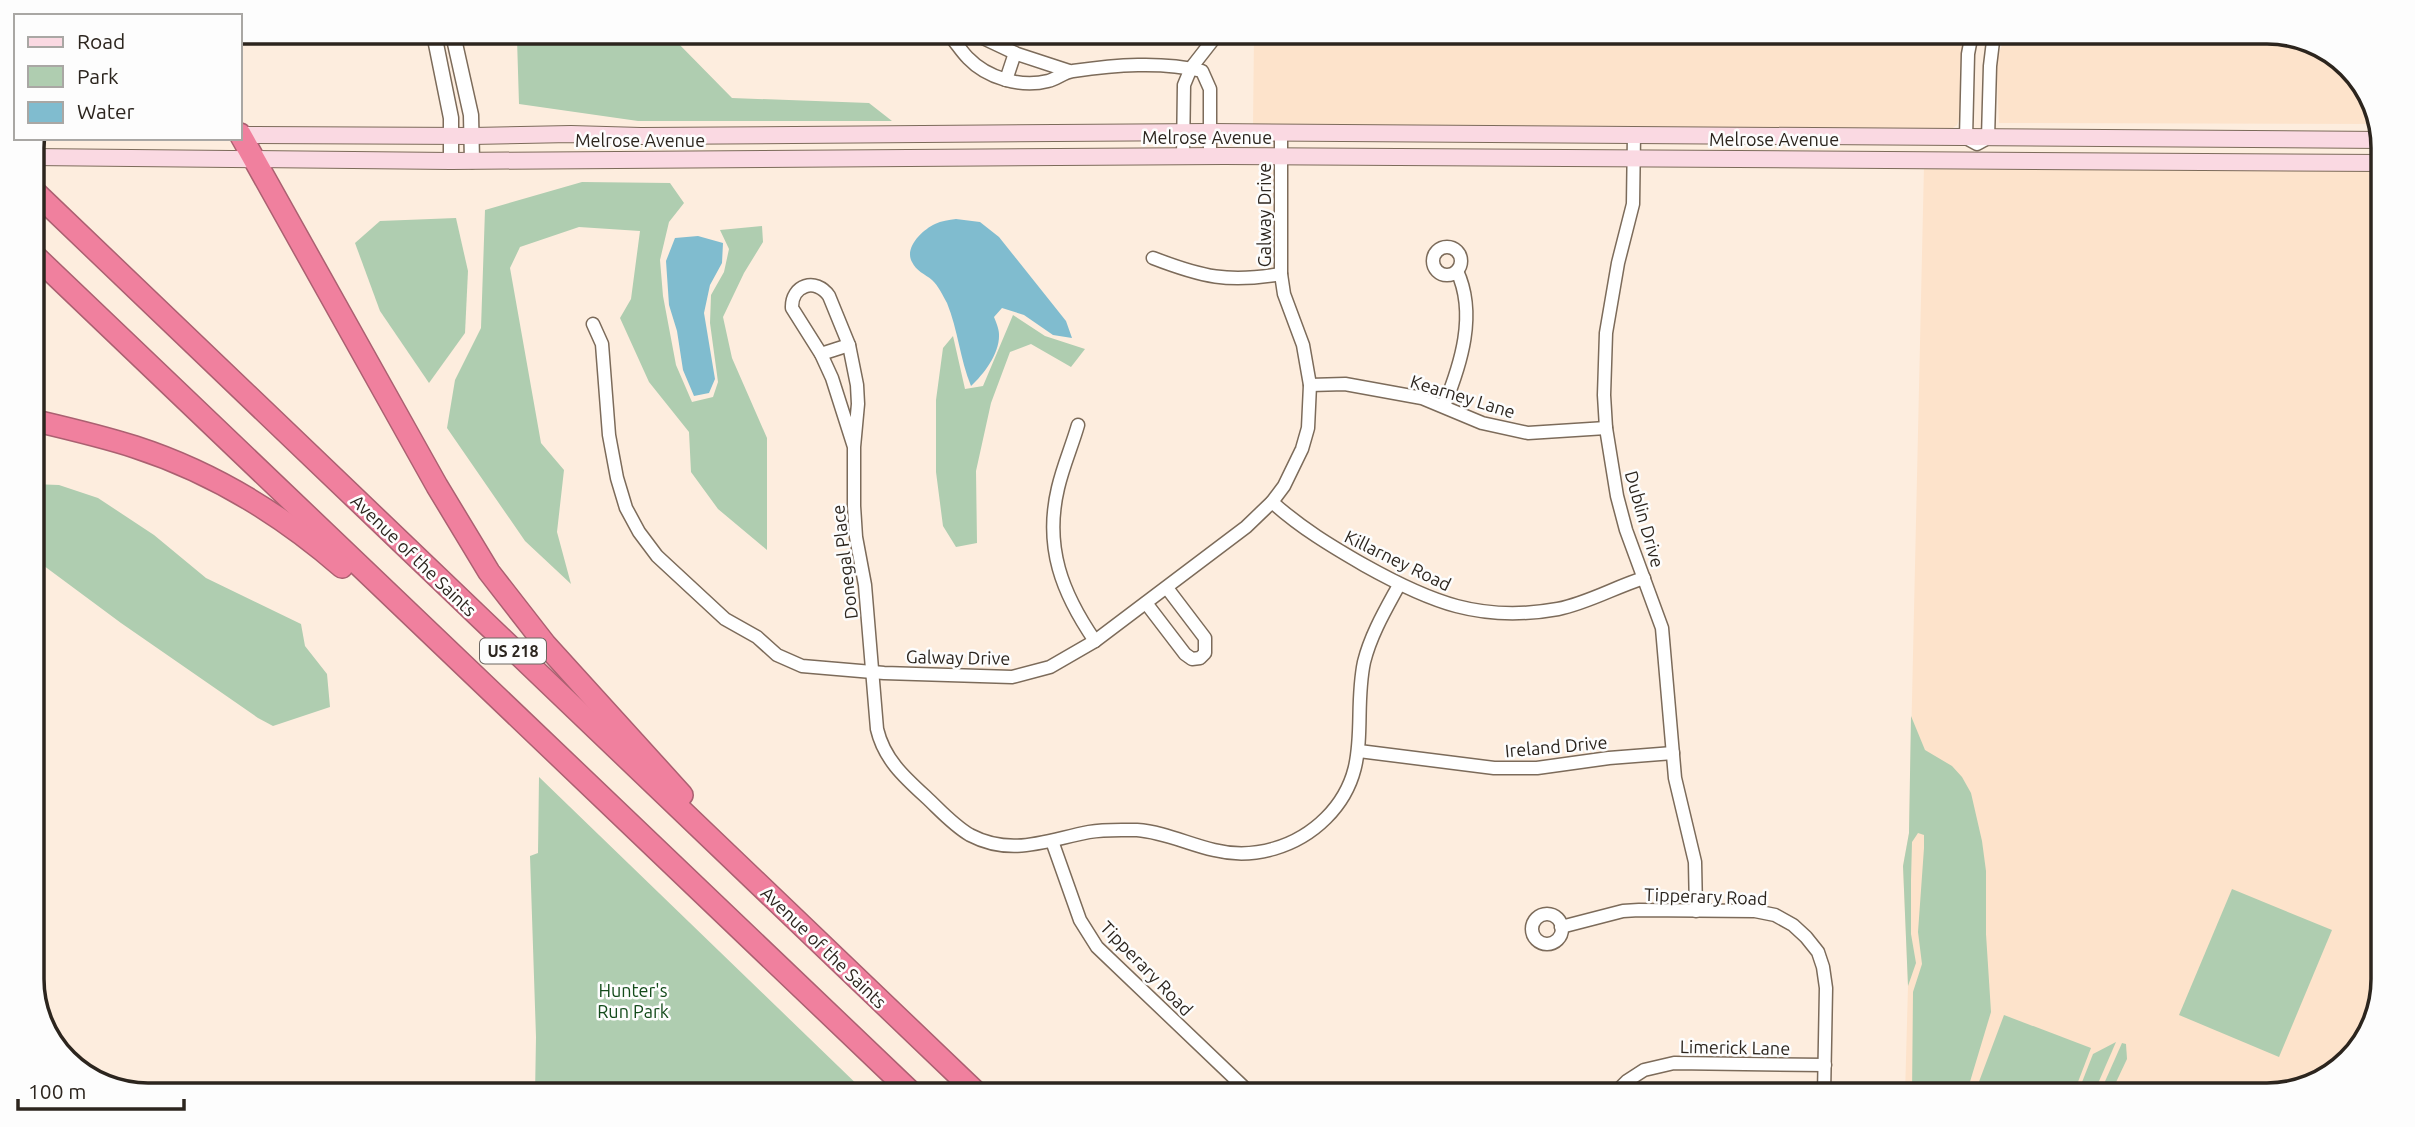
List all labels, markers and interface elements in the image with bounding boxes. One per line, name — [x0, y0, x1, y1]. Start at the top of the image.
legend — [14, 14, 242, 140]
text: Road — [77, 29, 125, 53]
text: Park — [77, 64, 119, 88]
text: Water — [77, 99, 135, 123]
street label: Melrose Avenue — [1142, 127, 1272, 147]
street label: Melrose Avenue — [1709, 129, 1839, 149]
street label: Melrose Avenue — [575, 130, 705, 150]
street label: Galway Drive — [1254, 163, 1274, 267]
street label: Kearney Lane — [1408, 371, 1518, 421]
street label: Dublin Drive — [1622, 468, 1668, 570]
street label: Avenue of the Saints — [347, 490, 481, 620]
street label: Donegal Place — [827, 504, 861, 620]
street label: Killarney Road — [1342, 526, 1454, 594]
road number: US 218 — [480, 638, 546, 664]
street label: Galway Drive — [906, 646, 1010, 668]
street label: Ireland Drive — [1504, 732, 1608, 760]
street label: Avenue of the Saints — [757, 882, 891, 1012]
street label: Tipperary Road — [1644, 884, 1768, 908]
street label: Tipperary Road — [1097, 917, 1197, 1019]
park label: Hunter's Run Park — [597, 980, 669, 1021]
street label: Limerick Lane — [1680, 1036, 1790, 1058]
scale bar — [18, 1068, 184, 1112]
text: 100 m — [28, 1079, 86, 1103]

